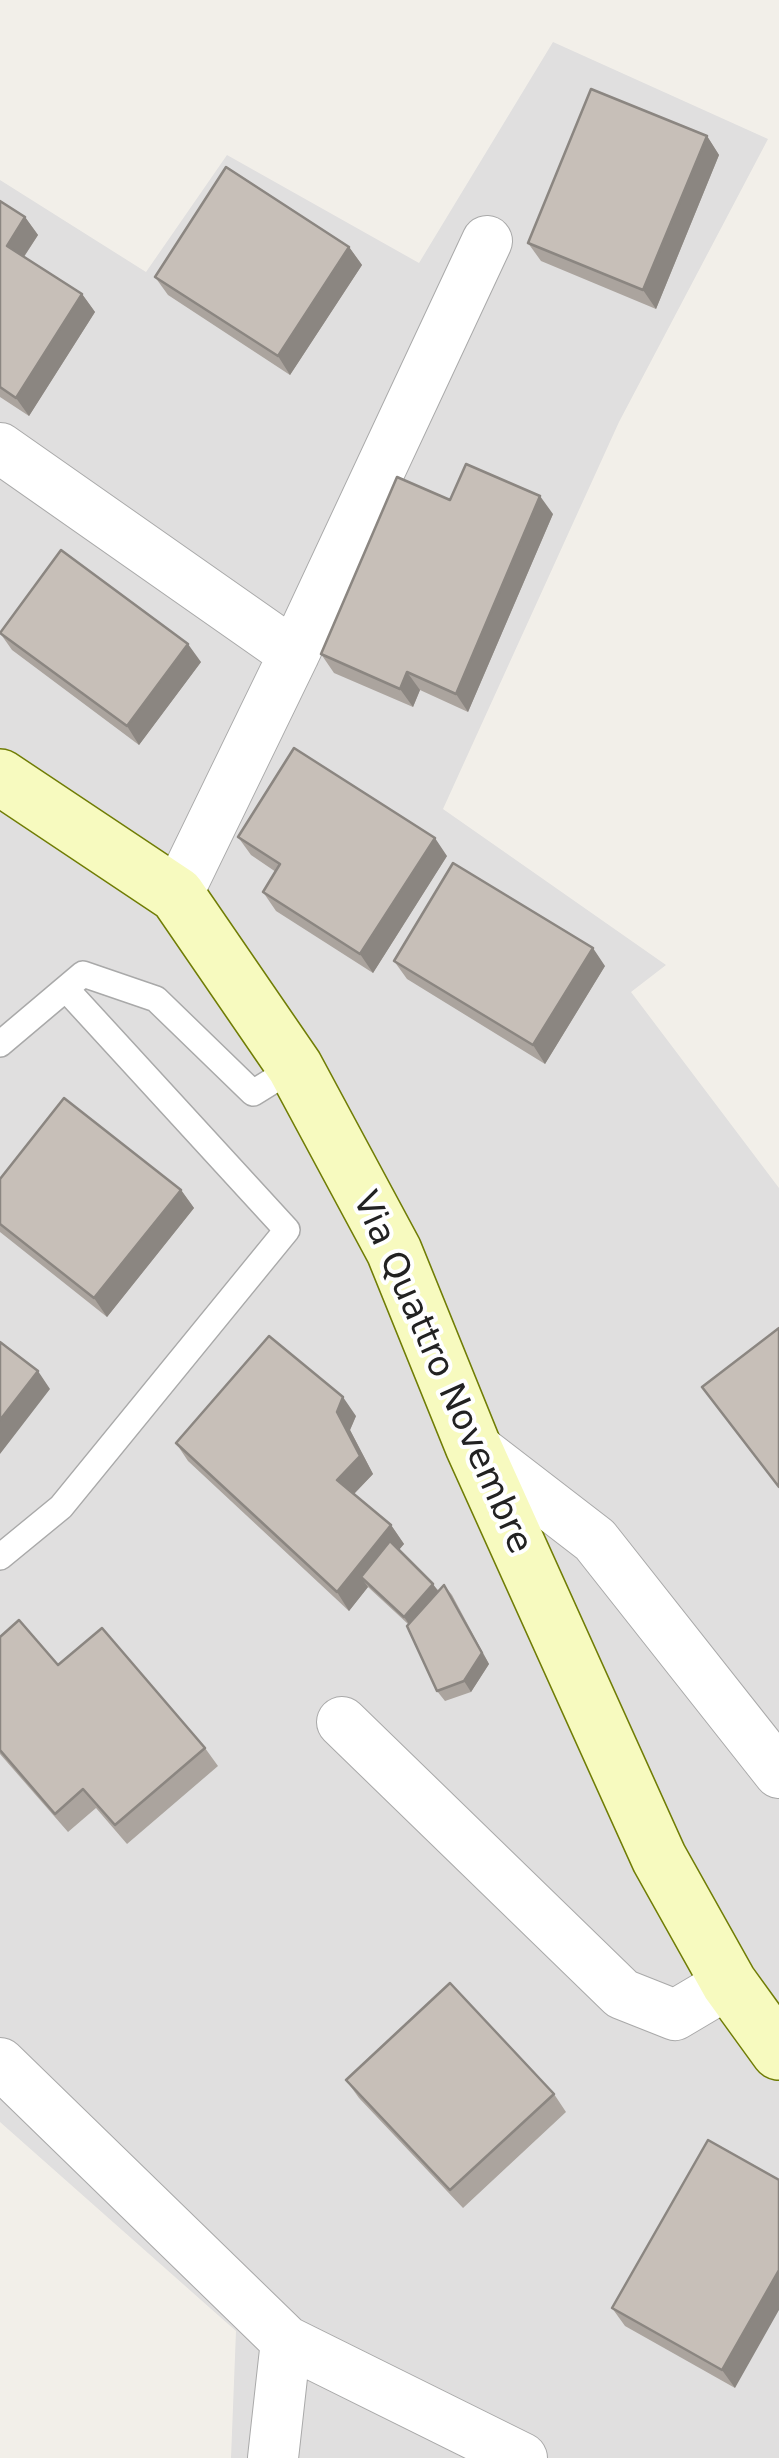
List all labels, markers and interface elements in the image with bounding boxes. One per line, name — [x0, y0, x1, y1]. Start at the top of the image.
street label: Via Quattro Novembre — [342, 1186, 540, 1560]

